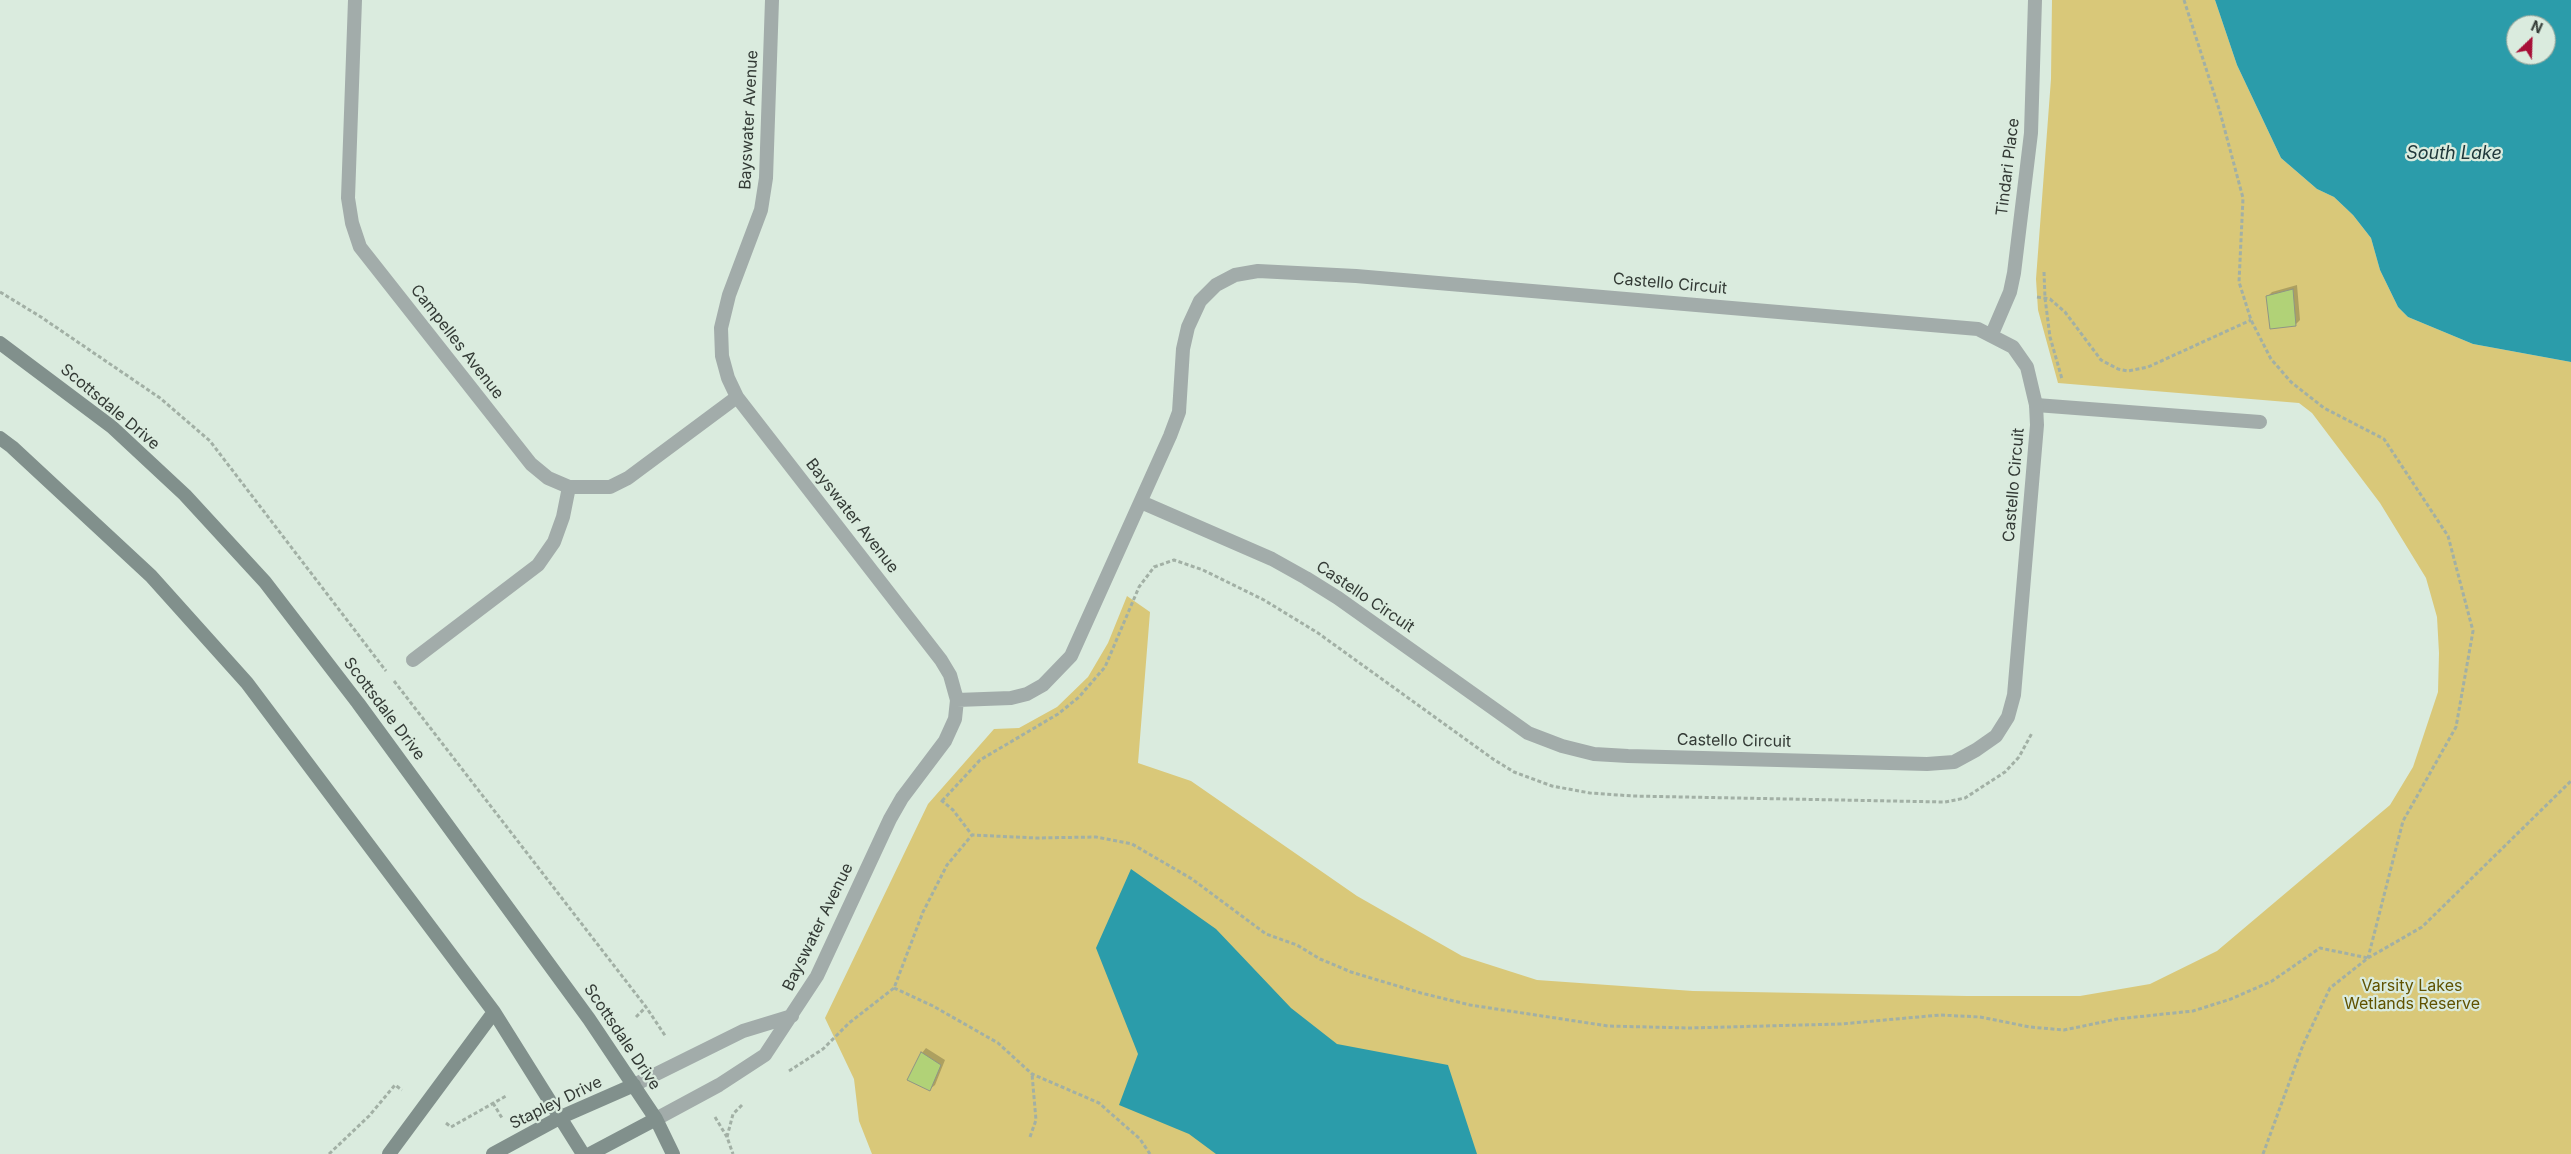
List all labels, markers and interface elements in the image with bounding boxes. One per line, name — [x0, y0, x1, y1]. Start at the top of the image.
north arrow — [2506, 15, 2556, 65]
text: N — [2529, 17, 2545, 37]
street label: Bayswater Avenue — [736, 50, 762, 190]
street label: Tindari Place — [1992, 117, 2024, 217]
water label: South Lake — [2406, 143, 2502, 165]
street label: Castello Circuit — [1612, 269, 1728, 299]
street label: Campelles Avenue — [406, 281, 508, 403]
street label: Scottsdale Drive — [57, 360, 163, 454]
street label: Castello Circuit — [1999, 427, 2029, 543]
street label: Bayswater Avenue — [801, 455, 903, 577]
street label: Castello Circuit — [1312, 557, 1418, 637]
street label: Scottsdale Drive — [339, 654, 429, 764]
street label: Castello Circuit — [1677, 730, 1791, 752]
street label: Bayswater Avenue — [779, 860, 857, 994]
park label: Varsity Lakes Wetlands Reserve — [2344, 976, 2480, 1014]
street label: Scottsdale Drive — [579, 980, 665, 1094]
street label: Stapley Drive — [507, 1072, 605, 1134]

